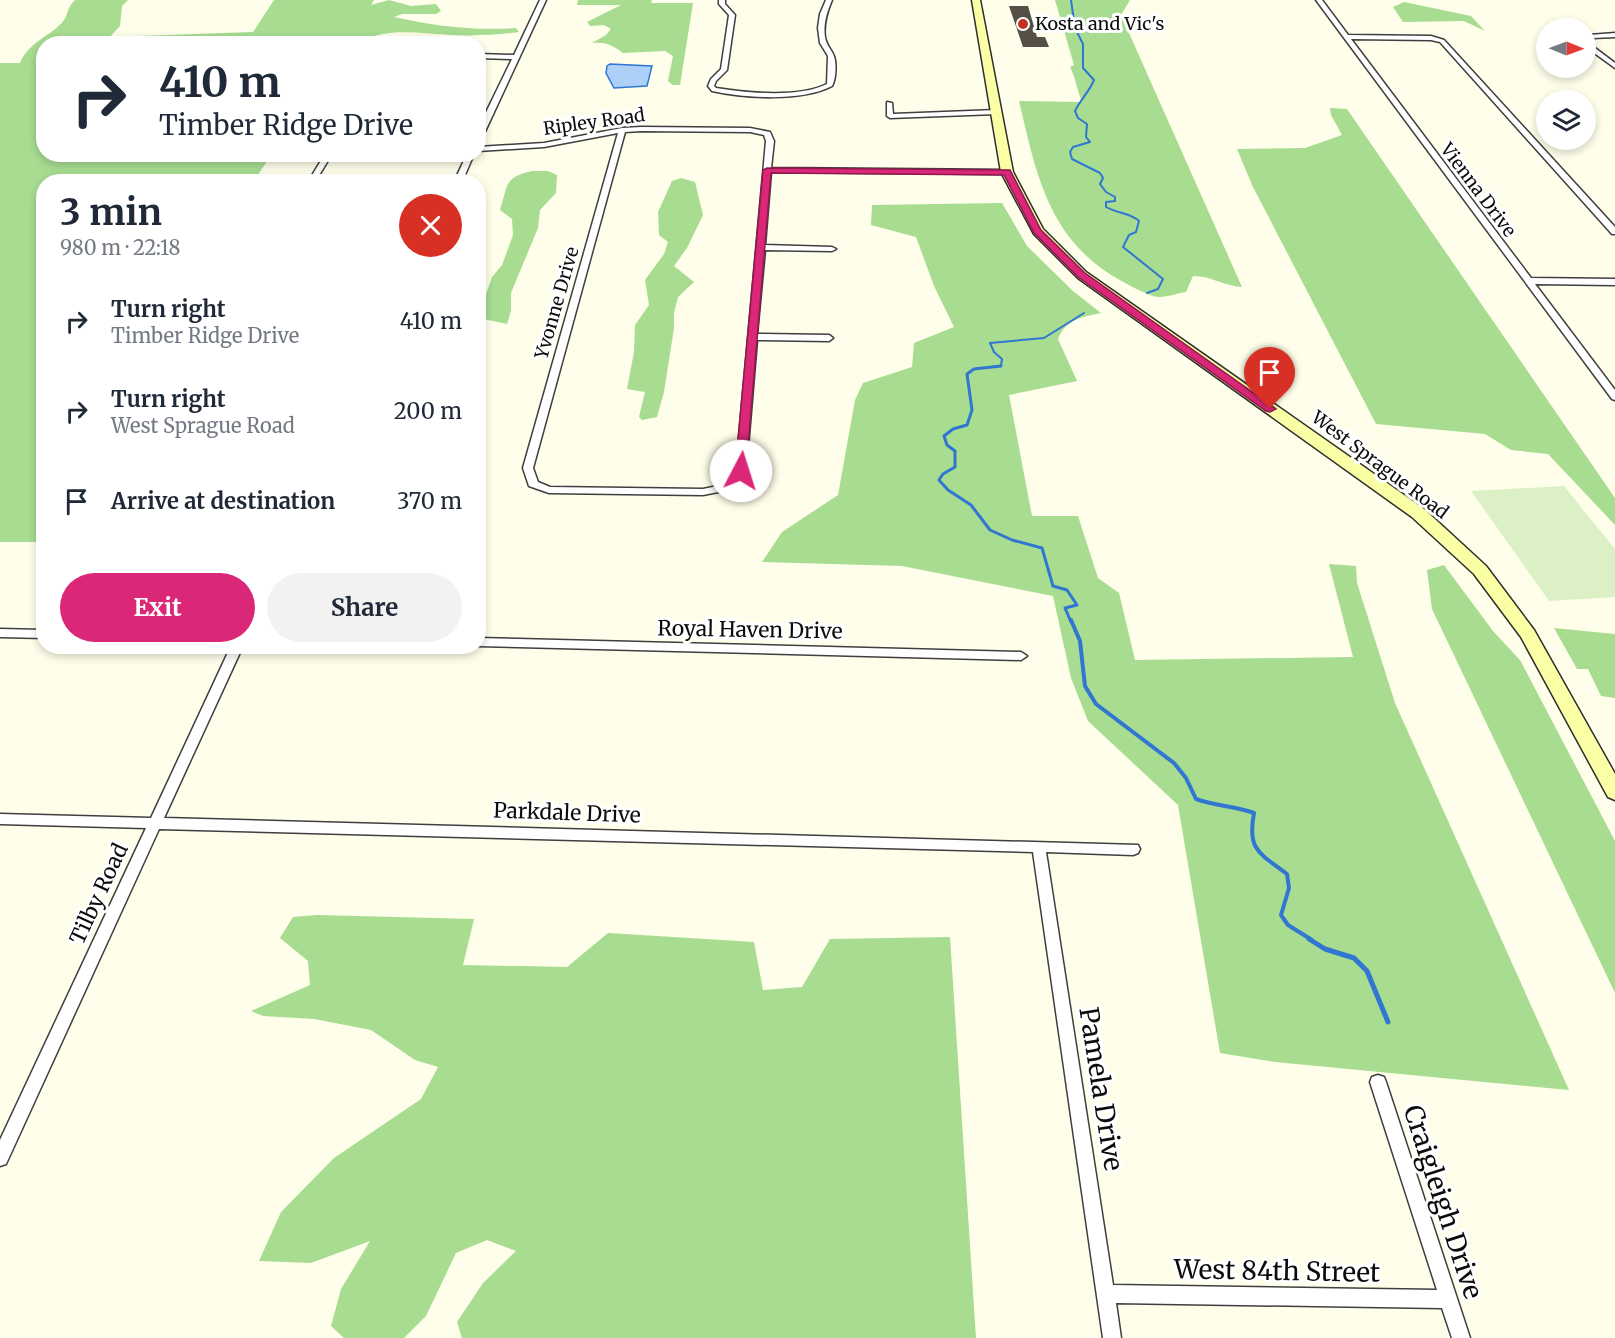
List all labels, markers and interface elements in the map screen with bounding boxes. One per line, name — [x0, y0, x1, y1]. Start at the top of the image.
place label: Kosta and Vic's — [1035, 12, 1164, 35]
marker: Kosta and Vic's — [1016, 17, 1030, 31]
north arrow — [1536, 18, 1596, 78]
map controls — [1536, 18, 1596, 150]
text: 410 m — [159, 56, 281, 108]
icon: right — [60, 60, 138, 138]
button: layers — [1536, 90, 1596, 150]
street label: Ripley Road — [542, 103, 646, 140]
text: Timber Ridge Drive — [159, 108, 413, 142]
street label: Vienna Drive — [1435, 137, 1521, 241]
text: 3 min — [60, 190, 162, 235]
button: close — [399, 194, 462, 257]
text: 980 m · 22:18 — [60, 235, 180, 260]
street label: Yvonne Drive — [529, 244, 584, 363]
text: Turn right — [111, 295, 225, 323]
icon: right — [60, 305, 93, 338]
text: 410 m — [400, 307, 462, 335]
text: Timber Ridge Drive — [111, 323, 299, 348]
pin — [1244, 347, 1295, 409]
icon: arrive — [1253, 356, 1286, 389]
text: Turn right — [111, 385, 225, 413]
icon: right — [60, 395, 93, 428]
text: 200 m — [394, 397, 462, 425]
street label: West Sprague Road — [1307, 405, 1453, 524]
text: West Sprague Road — [111, 413, 295, 438]
position arrow — [709, 439, 773, 503]
icon: arrive — [60, 485, 93, 518]
text: Arrive at destination — [111, 487, 335, 515]
text: 370 m — [397, 487, 462, 515]
button: Exit — [60, 573, 255, 642]
button: Share — [267, 573, 462, 642]
street label: Royal Haven Drive — [657, 614, 843, 645]
street label: Parkdale Drive — [493, 796, 641, 829]
street label: Tilby Road — [63, 839, 134, 949]
street label: Pamela Drive — [1072, 1005, 1131, 1173]
street label: Craigleigh Drive — [1397, 1101, 1490, 1303]
street label: West 84th Street — [1173, 1252, 1380, 1289]

